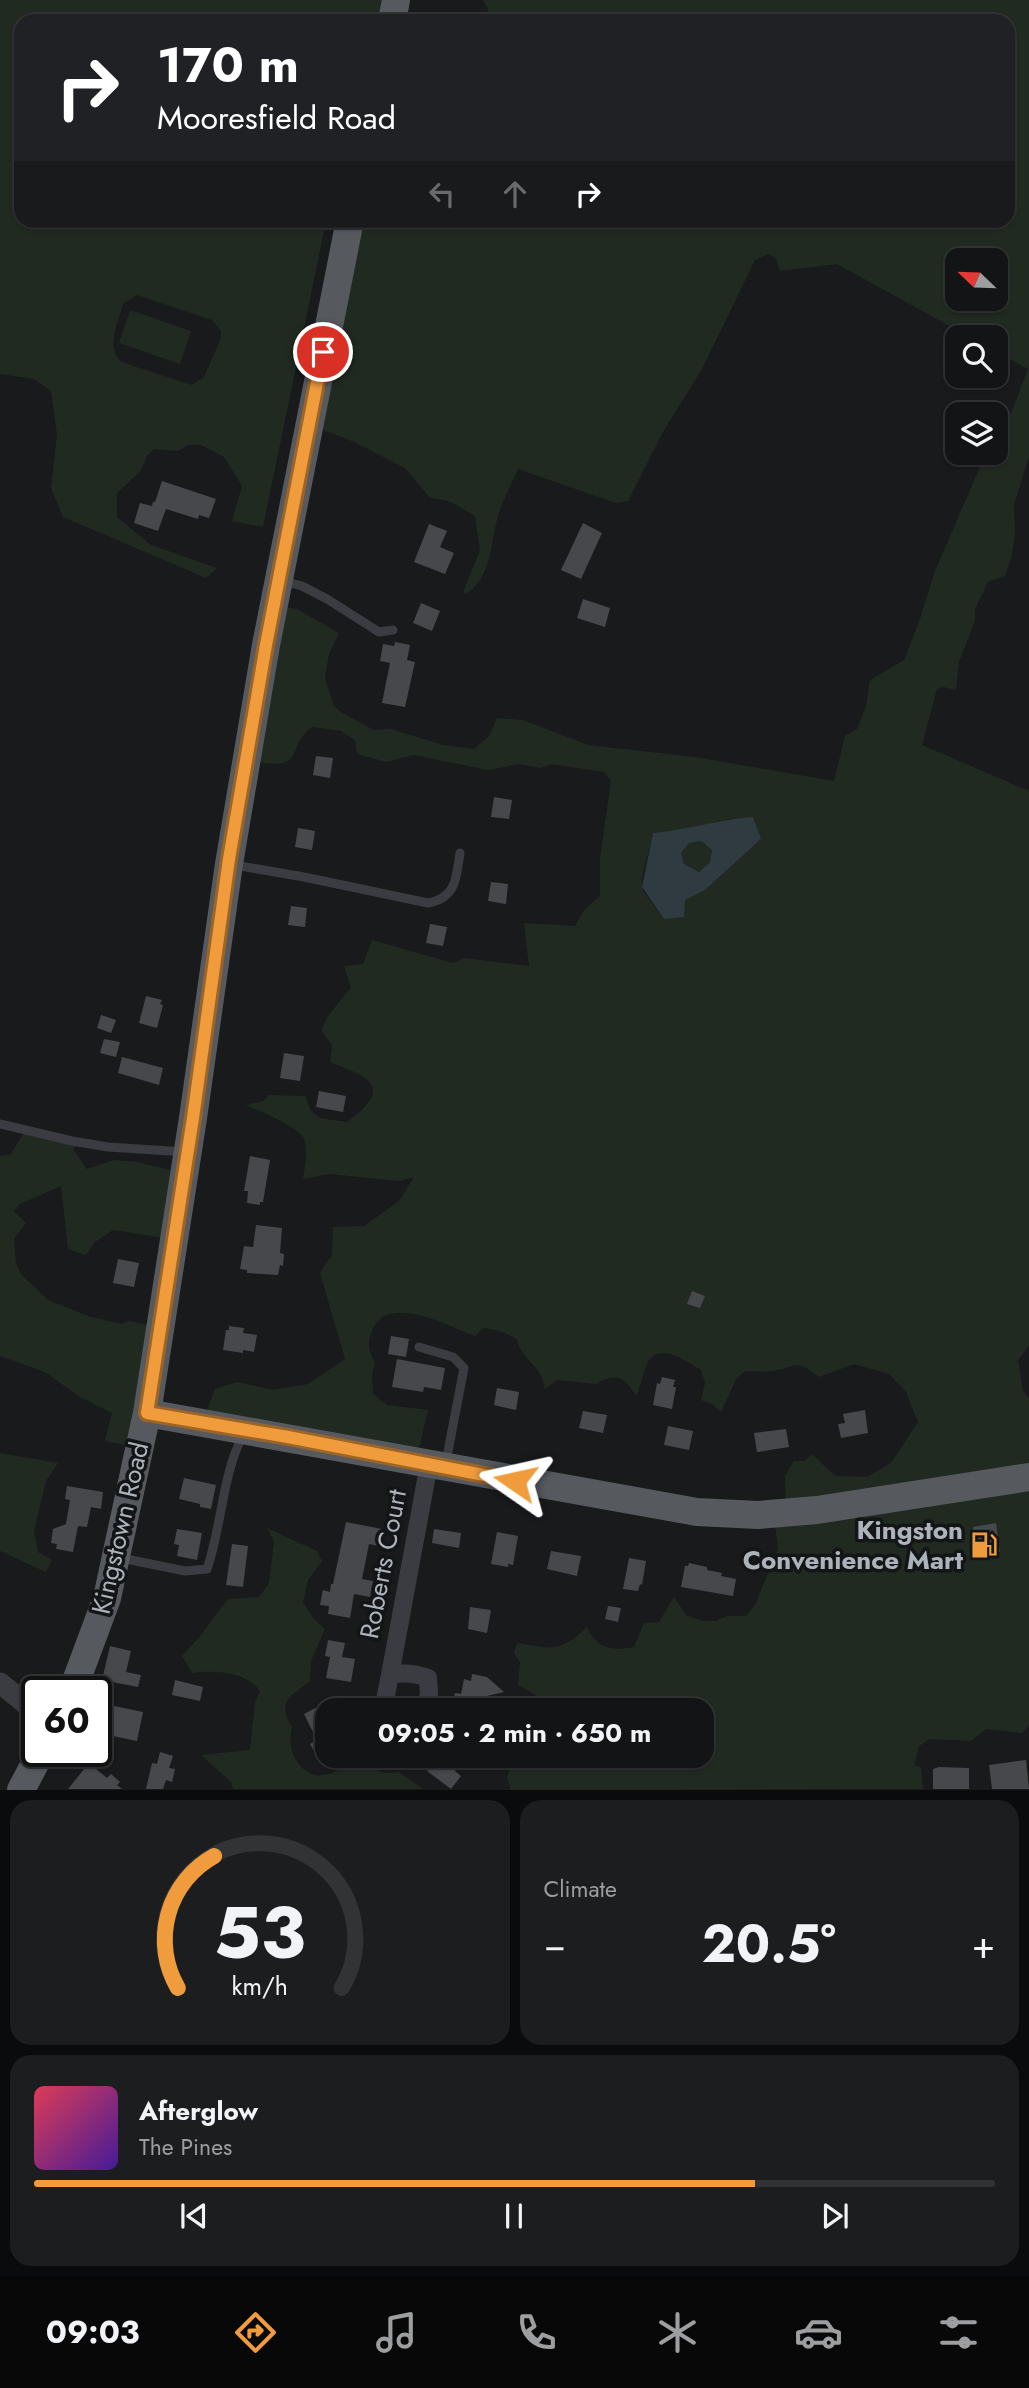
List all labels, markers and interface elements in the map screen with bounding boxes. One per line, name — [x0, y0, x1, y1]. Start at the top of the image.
text: 170 m — [157, 30, 299, 100]
icon: right — [42, 42, 133, 133]
text: Mooresfield Road — [157, 95, 396, 141]
icon: left — [423, 175, 461, 213]
icon: ahead — [496, 175, 534, 213]
icon: right — [569, 175, 607, 213]
north arrow — [945, 248, 1008, 312]
map controls — [945, 248, 1008, 465]
pin — [293, 322, 353, 382]
button: search — [945, 325, 1008, 388]
icon: arrive — [304, 333, 342, 371]
button: layers — [945, 402, 1008, 465]
street label: Kingstown Road — [82, 1438, 158, 1618]
position arrow — [478, 1444, 552, 1518]
street label: Roberts Court — [350, 1485, 416, 1642]
place label: Kingston Convenience Mart — [743, 1511, 964, 1579]
fuel station icon: Kingston Convenience Mart — [969, 1530, 999, 1560]
speed limit sign: 60 — [21, 1676, 112, 1767]
text: 09:05 · 2 min · 650 m — [378, 1714, 651, 1752]
text: Climate — [544, 1872, 617, 1906]
text: 53 — [214, 1881, 306, 1986]
text: 20.5° — [702, 1906, 836, 1982]
text: − — [544, 1917, 566, 1972]
text: + — [972, 1917, 995, 1972]
text: km/h — [231, 1968, 288, 2004]
text: Afterglow — [139, 2092, 258, 2130]
text: The Pines — [139, 2130, 232, 2164]
icon: previous — [175, 2197, 213, 2235]
icon: pause — [495, 2197, 533, 2235]
icon: next — [816, 2197, 854, 2235]
icon: directions — [231, 2308, 280, 2357]
icon: music — [372, 2308, 421, 2357]
icon: phone — [512, 2308, 561, 2357]
icon: climate — [653, 2308, 702, 2357]
icon: car — [794, 2308, 843, 2357]
icon: filters — [934, 2308, 983, 2357]
text: 09:03 — [46, 2309, 140, 2355]

